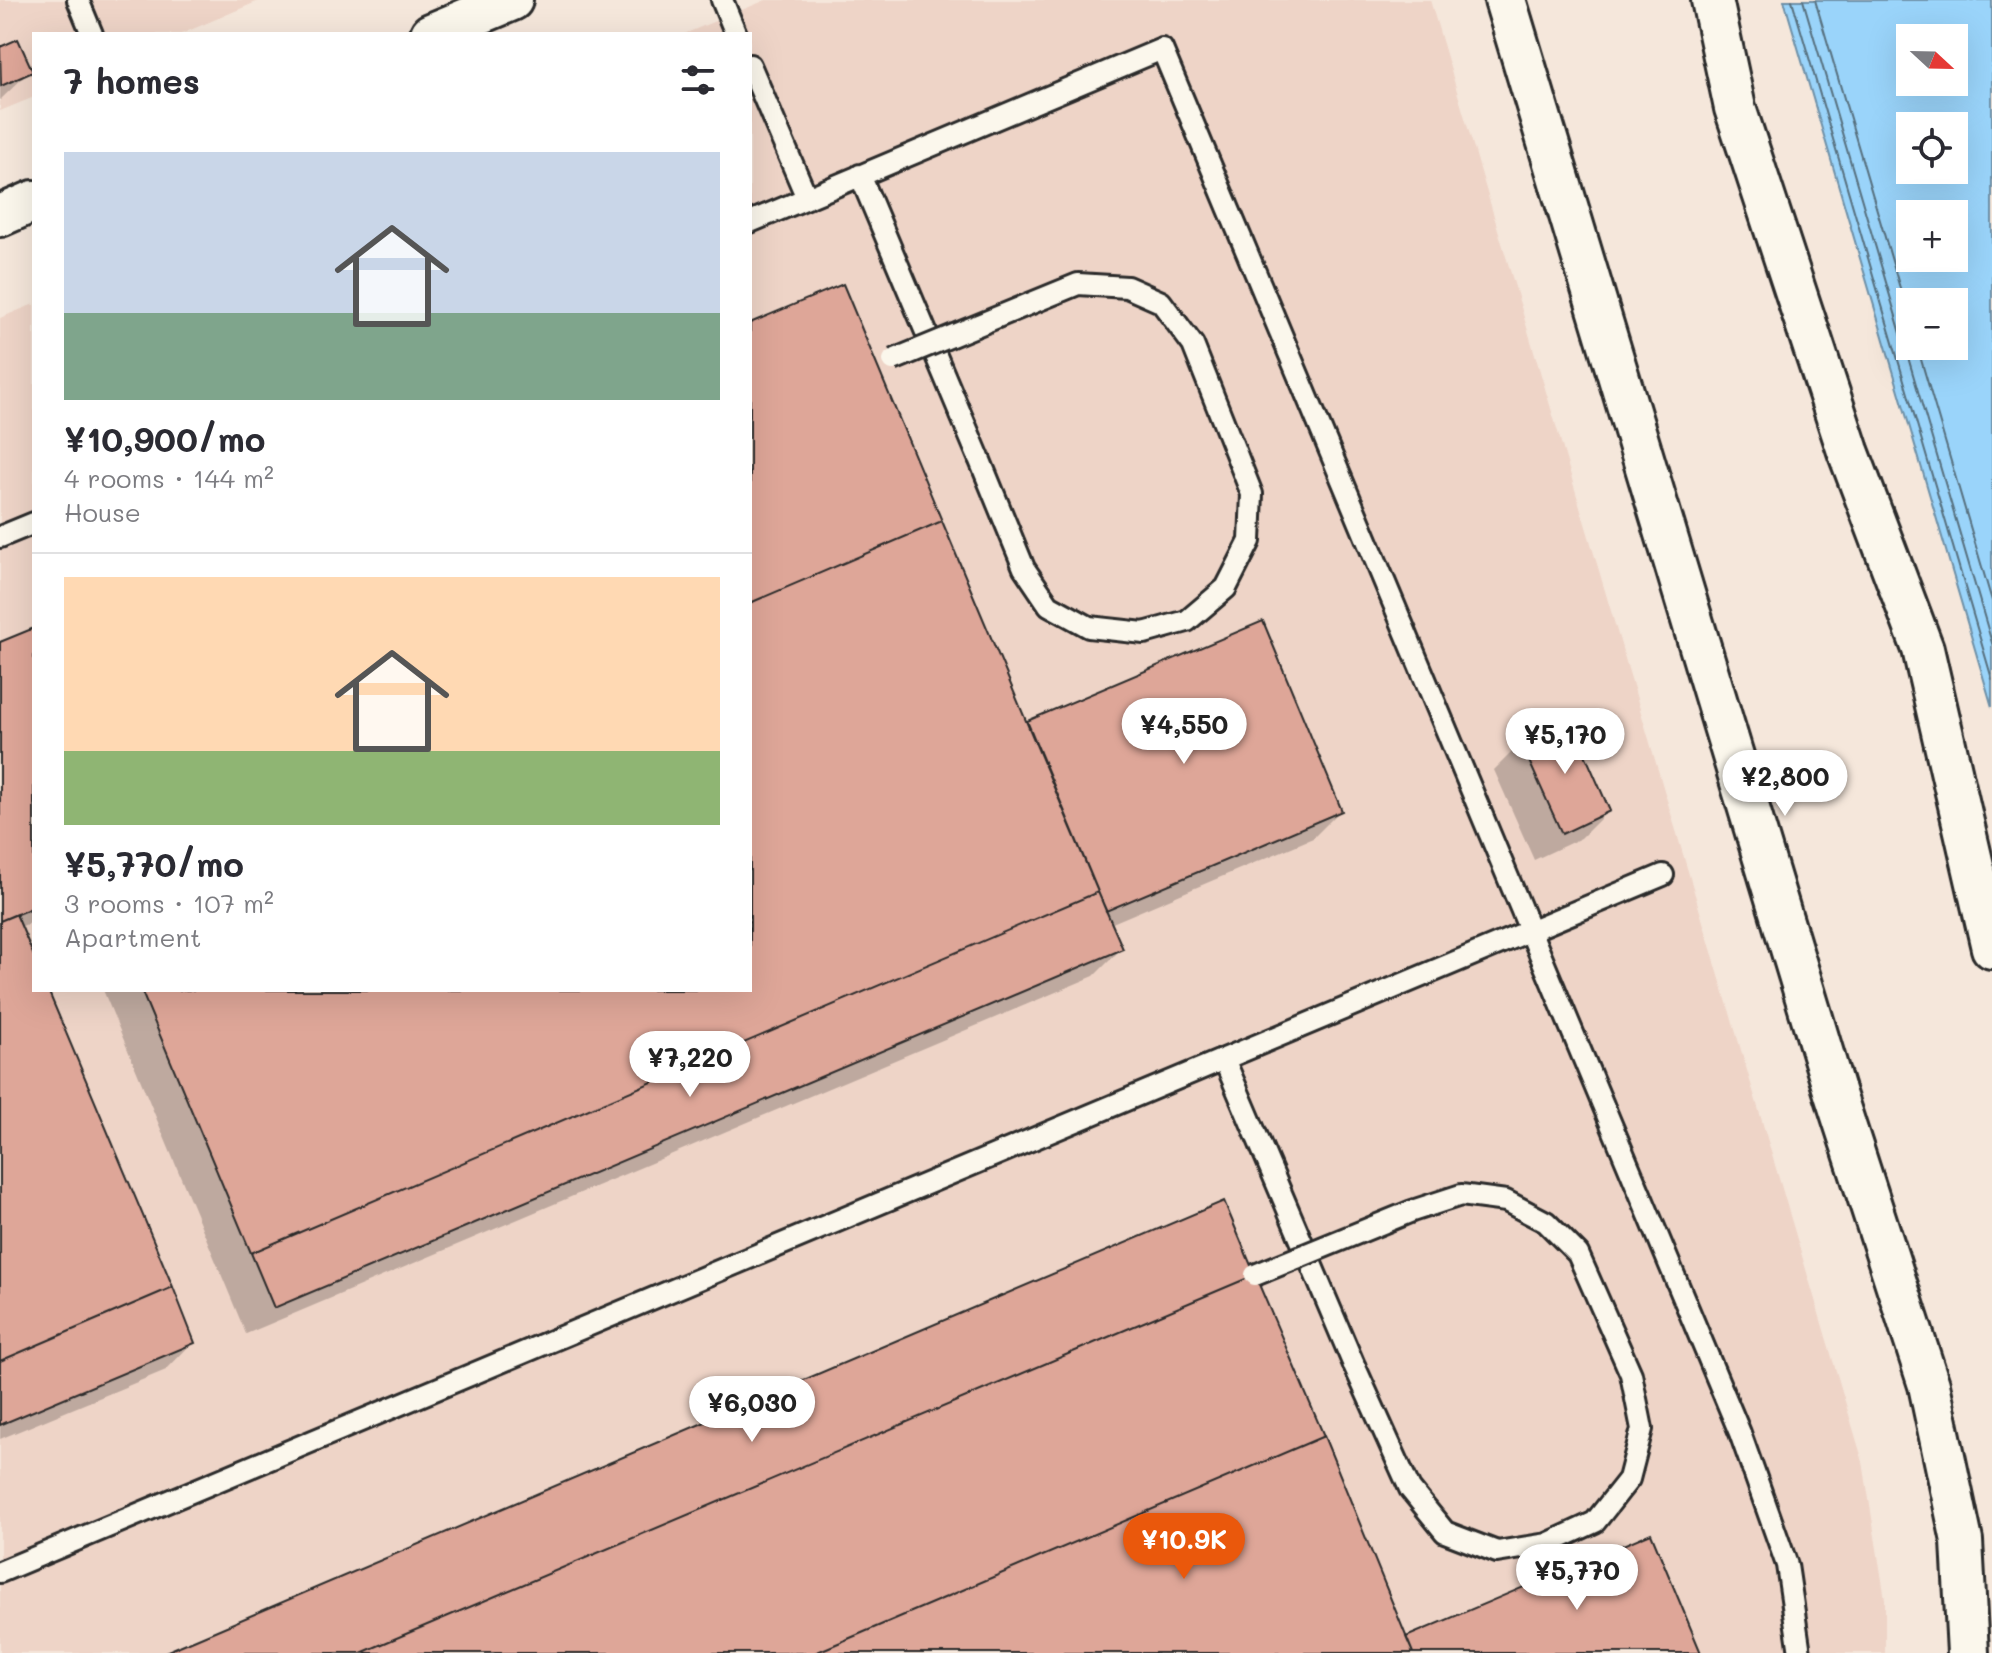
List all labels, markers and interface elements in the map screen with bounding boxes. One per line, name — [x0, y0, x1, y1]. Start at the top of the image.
north arrow — [1896, 24, 1968, 96]
map controls — [1896, 24, 1968, 360]
text: 7 homes — [64, 58, 200, 103]
icon: filters — [676, 58, 720, 102]
button: locate — [1896, 112, 1968, 184]
button: + — [1896, 200, 1968, 272]
icon: home — [320, 204, 464, 348]
button: − — [1896, 288, 1968, 360]
text: ¥10,900/mo — [64, 416, 265, 461]
text: 4 rooms · 144 m² — [64, 461, 274, 495]
text: House — [64, 495, 141, 529]
icon: home — [320, 629, 464, 773]
pin: ¥4,550 — [1119, 698, 1249, 766]
text: ¥4,550 — [1140, 707, 1228, 741]
pin: ¥5,170 — [1500, 708, 1630, 776]
text: ¥5,170 — [1524, 717, 1606, 751]
pin: ¥2,800 — [1720, 750, 1850, 818]
text: ¥2,800 — [1740, 759, 1830, 793]
text: ¥5,770/mo — [64, 841, 244, 886]
text: 3 rooms · 107 m² — [64, 886, 274, 920]
text: Apartment — [64, 920, 201, 954]
pin: ¥7,220 — [625, 1031, 755, 1099]
text: ¥7,220 — [647, 1040, 733, 1074]
pin: ¥6,030 — [687, 1376, 817, 1444]
text: ¥6,030 — [707, 1385, 797, 1419]
pin: ¥10.9K — [1119, 1513, 1249, 1581]
text: ¥10.9K — [1141, 1522, 1227, 1556]
pin: ¥5,770 — [1512, 1544, 1642, 1612]
text: ¥5,770 — [1534, 1553, 1620, 1587]

